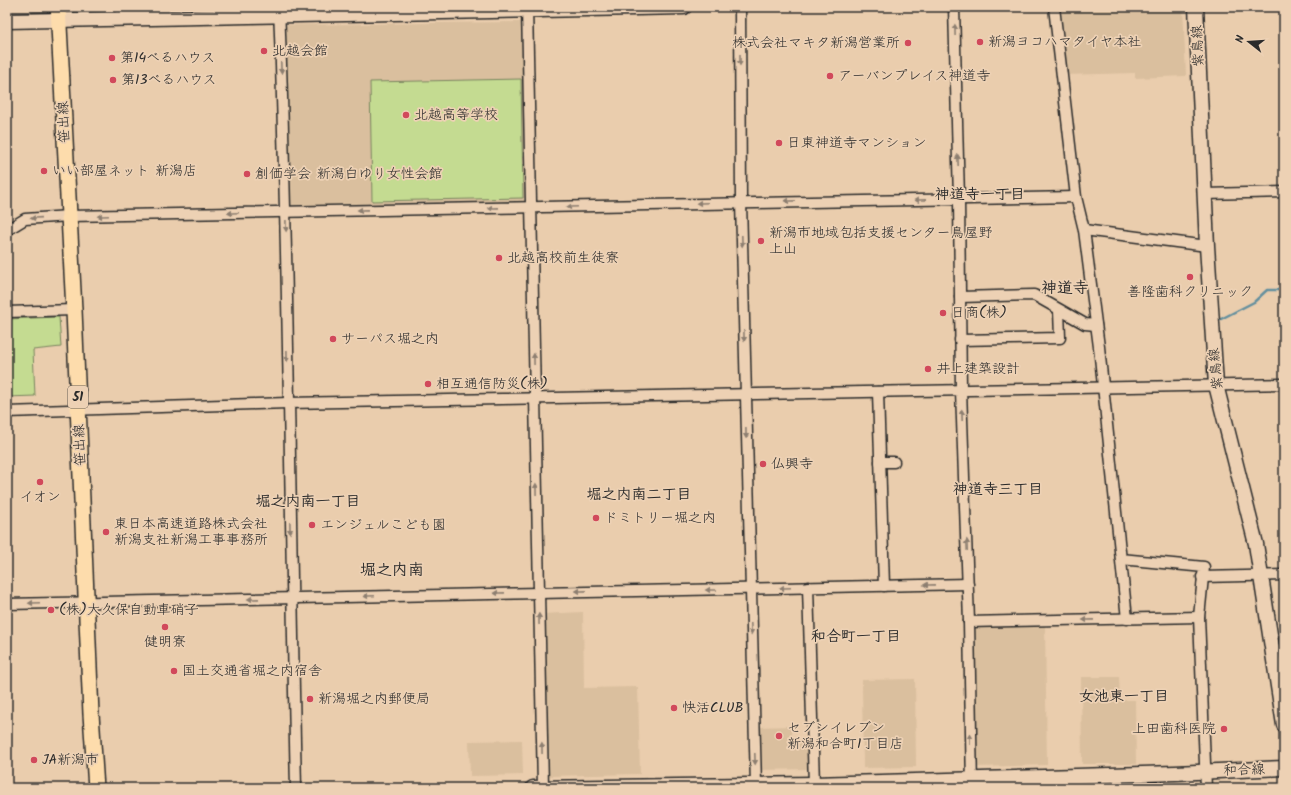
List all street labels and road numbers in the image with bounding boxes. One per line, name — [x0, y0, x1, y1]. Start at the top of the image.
street label: 紫鳥線 — [1186, 24, 1210, 68]
street label: 笹出線 — [52, 100, 76, 144]
street label: 紫鳥線 — [1203, 347, 1229, 391]
road number: 51 — [68, 386, 88, 408]
street label: 笹出線 — [68, 423, 92, 467]
street label: 和合線 — [1223, 758, 1265, 782]

